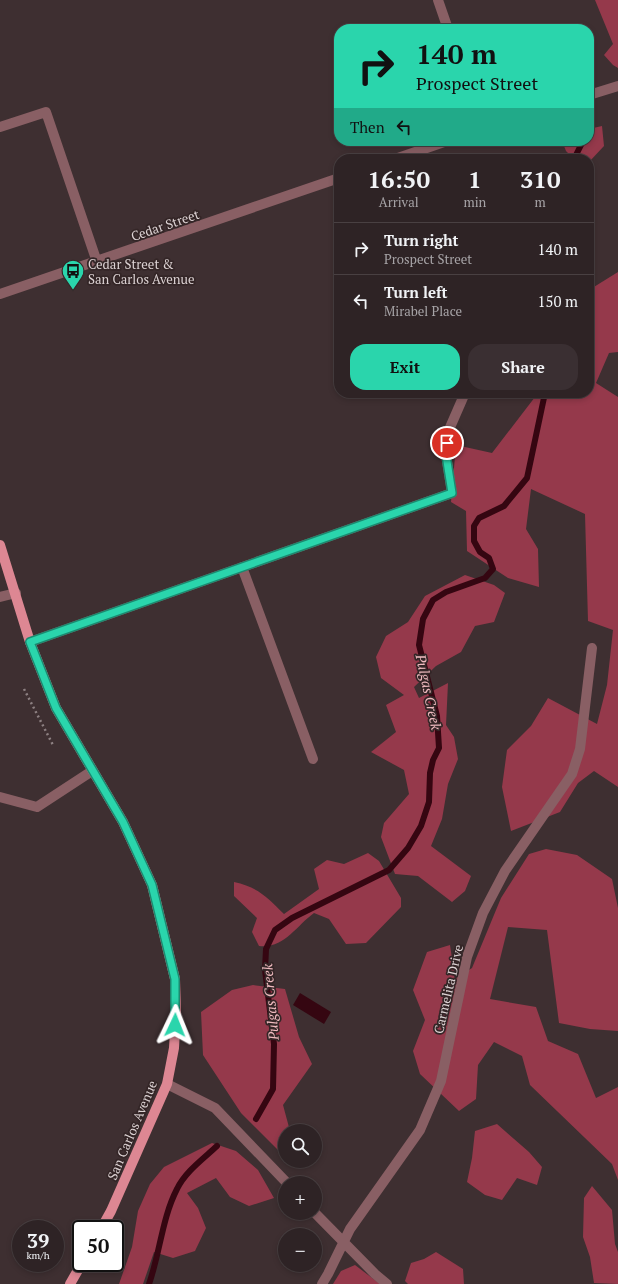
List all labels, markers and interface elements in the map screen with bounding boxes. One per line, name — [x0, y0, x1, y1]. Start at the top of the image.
text: 140 m — [416, 35, 497, 72]
icon: right — [350, 40, 402, 92]
text: Prospect Street — [416, 71, 538, 95]
icon: left — [393, 116, 415, 138]
text: Then — [350, 117, 385, 137]
text: 16:50 — [367, 163, 430, 195]
text: 1 — [468, 163, 482, 195]
text: 310 — [520, 163, 560, 195]
text: Arrival — [379, 193, 419, 211]
text: min — [463, 193, 486, 211]
text: m — [535, 193, 546, 211]
street label: Cedar Street — [128, 205, 202, 245]
text: Turn right — [384, 230, 459, 250]
icon: right — [350, 238, 372, 260]
text: 140 m — [537, 239, 578, 259]
text: Prospect Street — [384, 250, 472, 268]
place label: Cedar Street & San Carlos Avenue — [88, 255, 195, 288]
bus stop icon: Cedar Street & San Carlos Avenue — [60, 258, 86, 291]
text: Turn left — [384, 282, 448, 302]
icon: left — [350, 290, 372, 312]
text: 150 m — [537, 291, 578, 311]
text: Mirabel Place — [384, 302, 462, 320]
button: Exit — [350, 344, 460, 390]
button: Share — [468, 344, 578, 390]
pin — [430, 426, 464, 460]
icon: arrive — [436, 432, 458, 454]
water label: Pulgas Creek — [411, 651, 446, 732]
street label: Carmelita Drive — [429, 943, 467, 1035]
water label: Pulgas Creek — [257, 963, 283, 1042]
position arrow — [154, 1004, 196, 1046]
street label: San Carlos Avenue — [103, 1077, 161, 1183]
map controls — [278, 1124, 322, 1272]
button: search — [278, 1124, 322, 1168]
button: + — [278, 1176, 322, 1220]
speed limit sign: 50 — [72, 1220, 124, 1272]
text: 39 — [27, 1227, 49, 1254]
button: − — [278, 1228, 322, 1272]
text: km/h — [26, 1249, 50, 1262]

